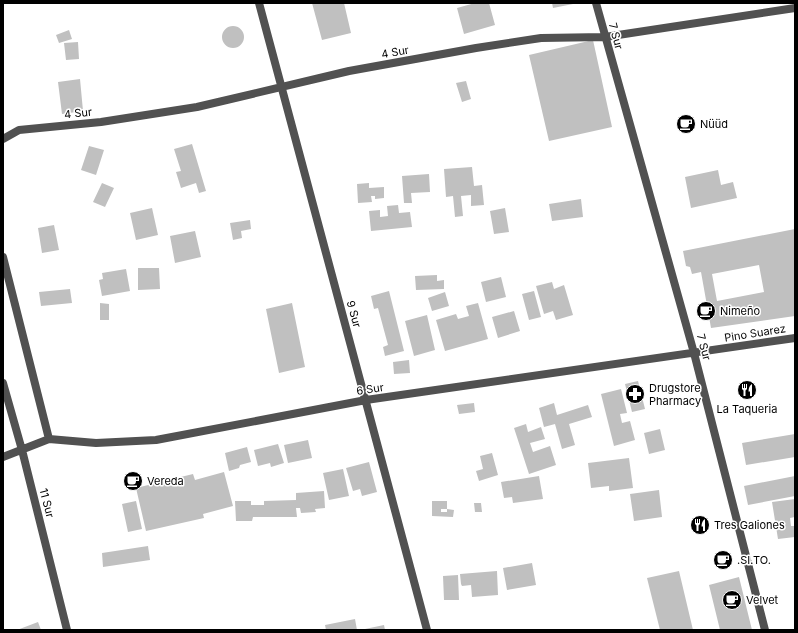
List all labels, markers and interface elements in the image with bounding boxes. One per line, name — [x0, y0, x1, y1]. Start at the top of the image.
street label: 7 Sur — [606, 21, 626, 51]
street label: 4 Sur — [380, 43, 410, 61]
street label: 4 Sur — [63, 105, 93, 121]
cafe icon: Nüüd — [675, 113, 697, 135]
place label: Nüüd — [700, 117, 728, 131]
street label: 9 Sur — [344, 299, 364, 329]
cafe icon: Nimeño — [695, 300, 717, 322]
place label: Nimeño — [720, 304, 760, 318]
street label: Pino Suarez — [723, 321, 787, 345]
street label: 7 Sur — [694, 332, 714, 362]
restaurant icon: La Taqueria — [736, 379, 758, 401]
street label: 6 Sur — [355, 380, 385, 398]
place label: Drugstore Pharmacy — [649, 381, 701, 408]
pharmacy icon: Drugstore Pharmacy — [624, 383, 646, 405]
place label: La Taqueria — [717, 402, 777, 416]
cafe icon: Vereda — [122, 470, 144, 492]
place label: Vereda — [147, 474, 184, 488]
street label: 11 Sur — [37, 487, 57, 519]
restaurant icon: Tres Galiones — [689, 514, 711, 536]
place label: Tres Galiones — [714, 518, 785, 532]
cafe icon: .SI.TO. — [712, 549, 734, 571]
place label: .SI.TO. — [737, 553, 771, 567]
cafe icon: Velvet — [721, 589, 743, 611]
place label: Velvet — [746, 593, 779, 607]

